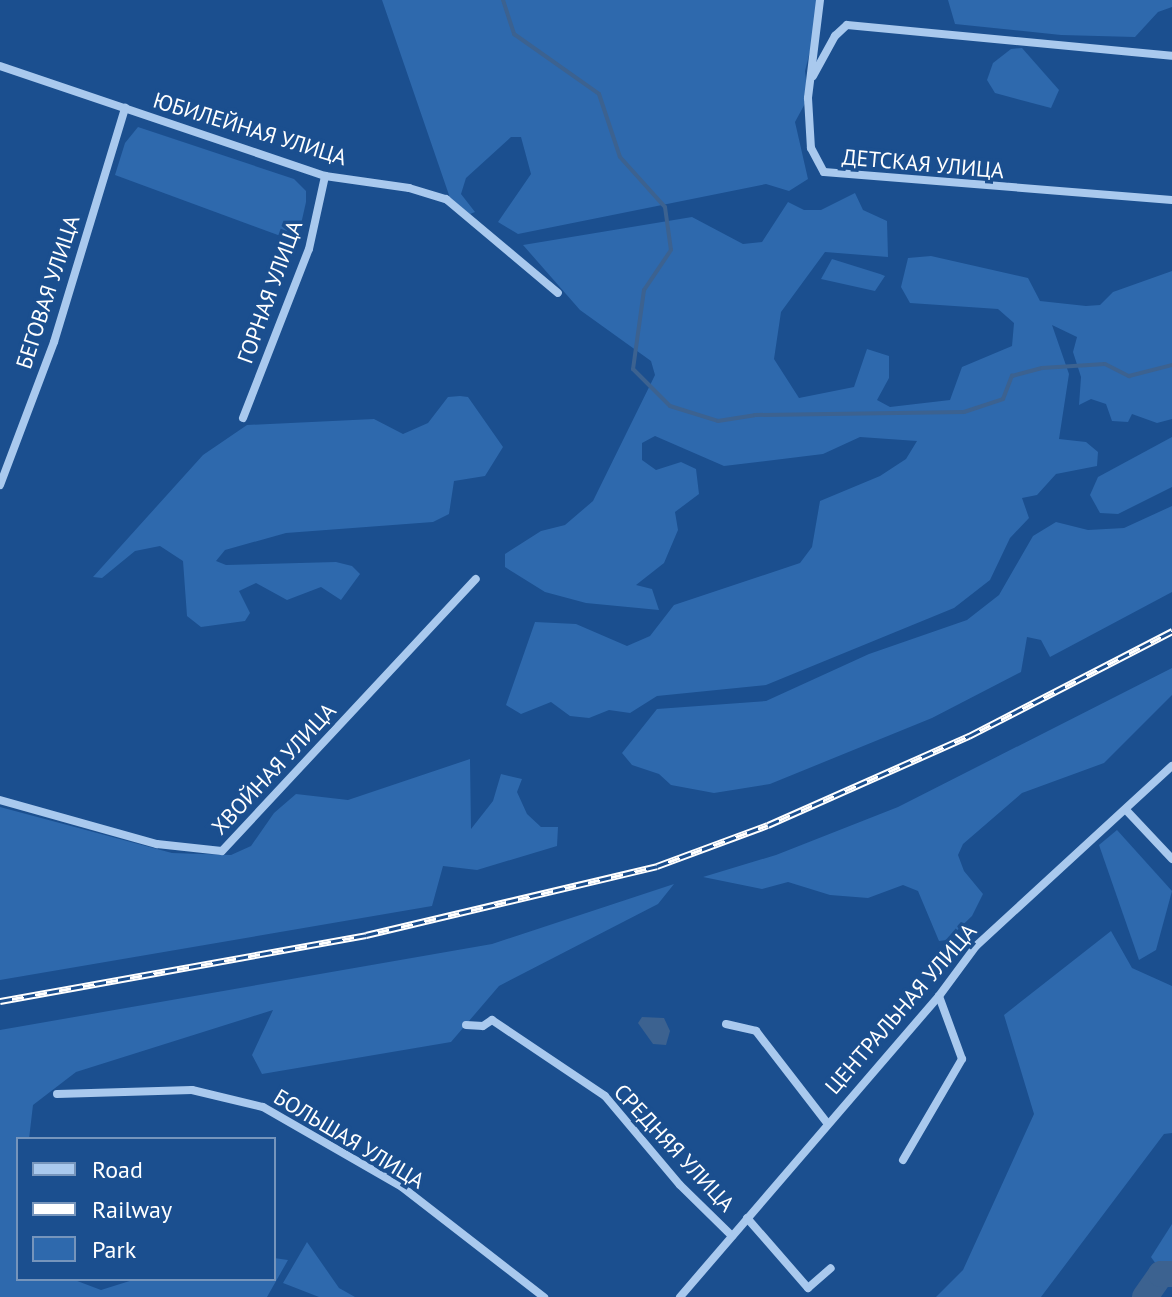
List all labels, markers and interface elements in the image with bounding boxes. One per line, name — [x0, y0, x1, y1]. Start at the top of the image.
street label: ЮБИЛЕЙНАЯ УЛИЦА — [150, 87, 350, 171]
street label: ДЕТСКАЯ УЛИЦА — [841, 144, 1005, 184]
street label: БЕГОВАЯ УЛИЦА — [11, 212, 85, 372]
street label: ГОРНАЯ УЛИЦА — [232, 217, 308, 367]
street label: ХВОЙНАЯ УЛИЦА — [206, 698, 342, 840]
street label: ЦЕНТРАЛЬНАЯ УЛИЦА — [820, 918, 982, 1100]
street label: СРЕДНЯЯ УЛИЦА — [608, 1079, 740, 1217]
street label: БОЛЬШАЯ УЛИЦА — [269, 1083, 429, 1195]
legend — [16, 1137, 276, 1281]
text: Road — [92, 1154, 143, 1185]
text: Railway — [92, 1194, 172, 1225]
text: Park — [92, 1234, 136, 1265]

